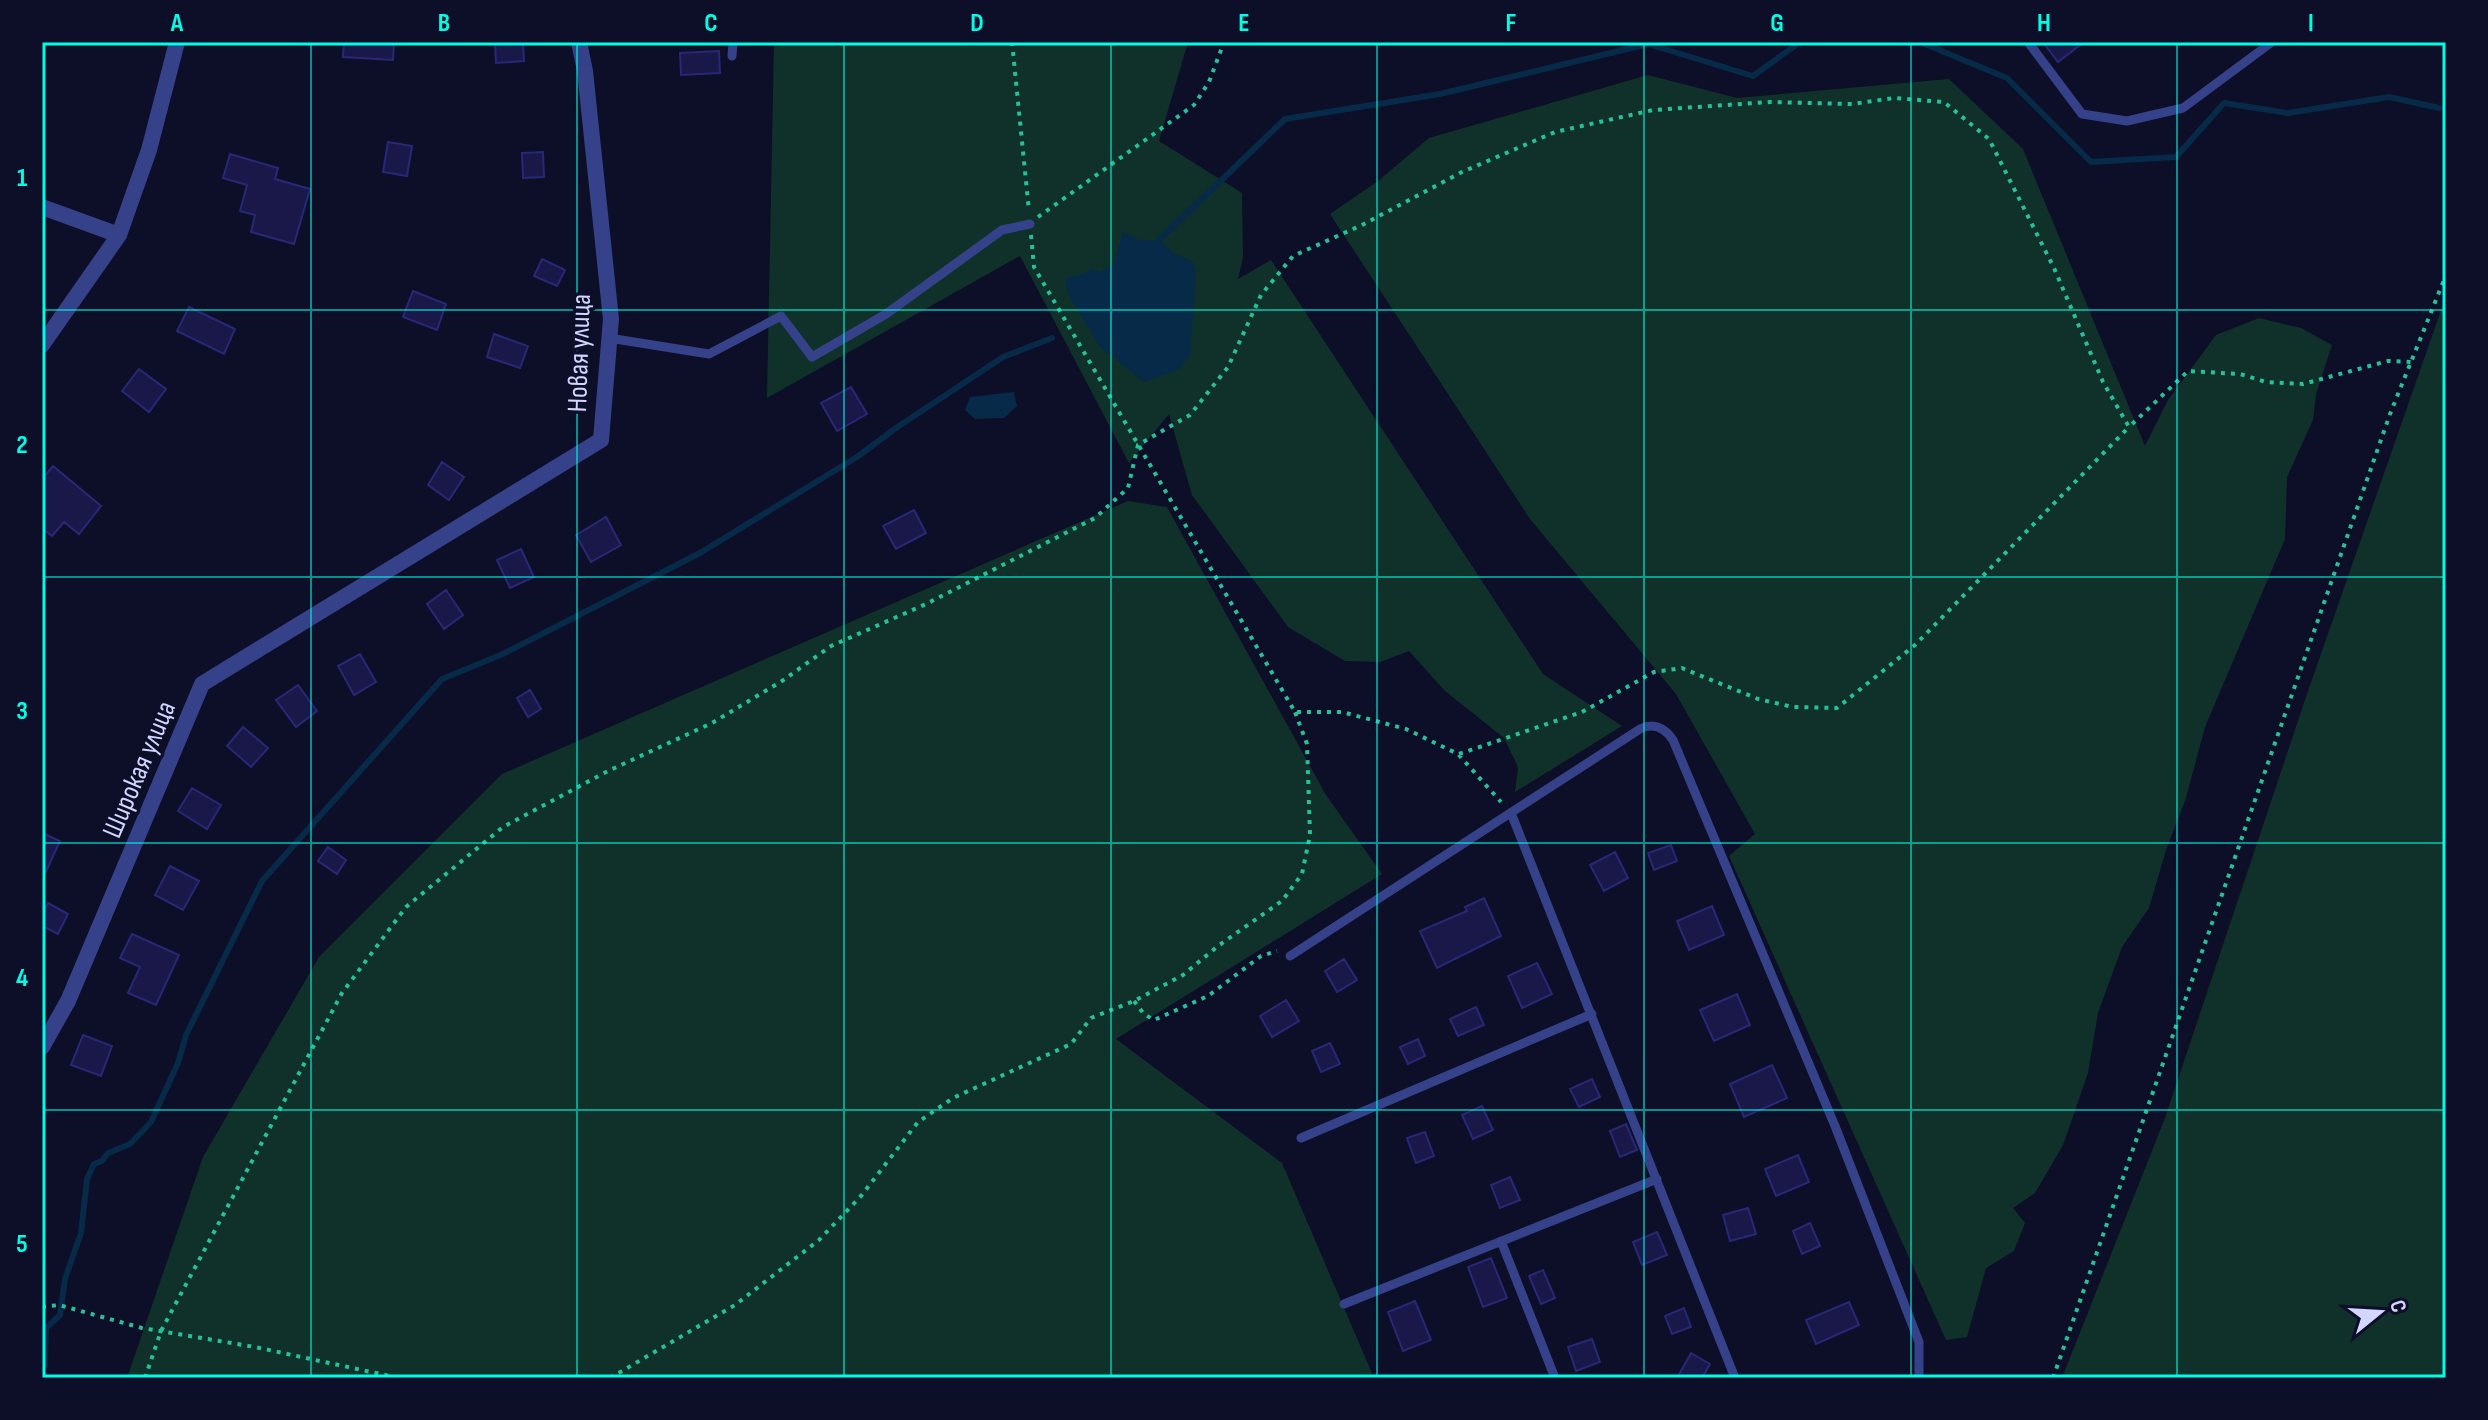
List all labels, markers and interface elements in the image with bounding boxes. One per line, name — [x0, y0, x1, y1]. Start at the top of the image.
text: A — [170, 8, 184, 39]
text: B — [438, 8, 450, 39]
text: C — [704, 8, 718, 39]
text: D — [970, 8, 984, 39]
text: E — [1238, 8, 1250, 39]
text: F — [1506, 8, 1517, 39]
text: G — [1770, 8, 1784, 39]
text: H — [2037, 8, 2051, 39]
text: I — [2308, 8, 2314, 39]
text: 1 — [17, 163, 27, 194]
street label: Новая улица — [561, 293, 598, 413]
text: 2 — [16, 430, 28, 461]
text: 3 — [16, 696, 28, 727]
street label: Широкая улица — [96, 696, 183, 843]
text: 4 — [16, 963, 28, 994]
text: 5 — [16, 1229, 28, 1260]
north arrow — [2340, 1272, 2420, 1352]
text: С — [2383, 1297, 2412, 1316]

